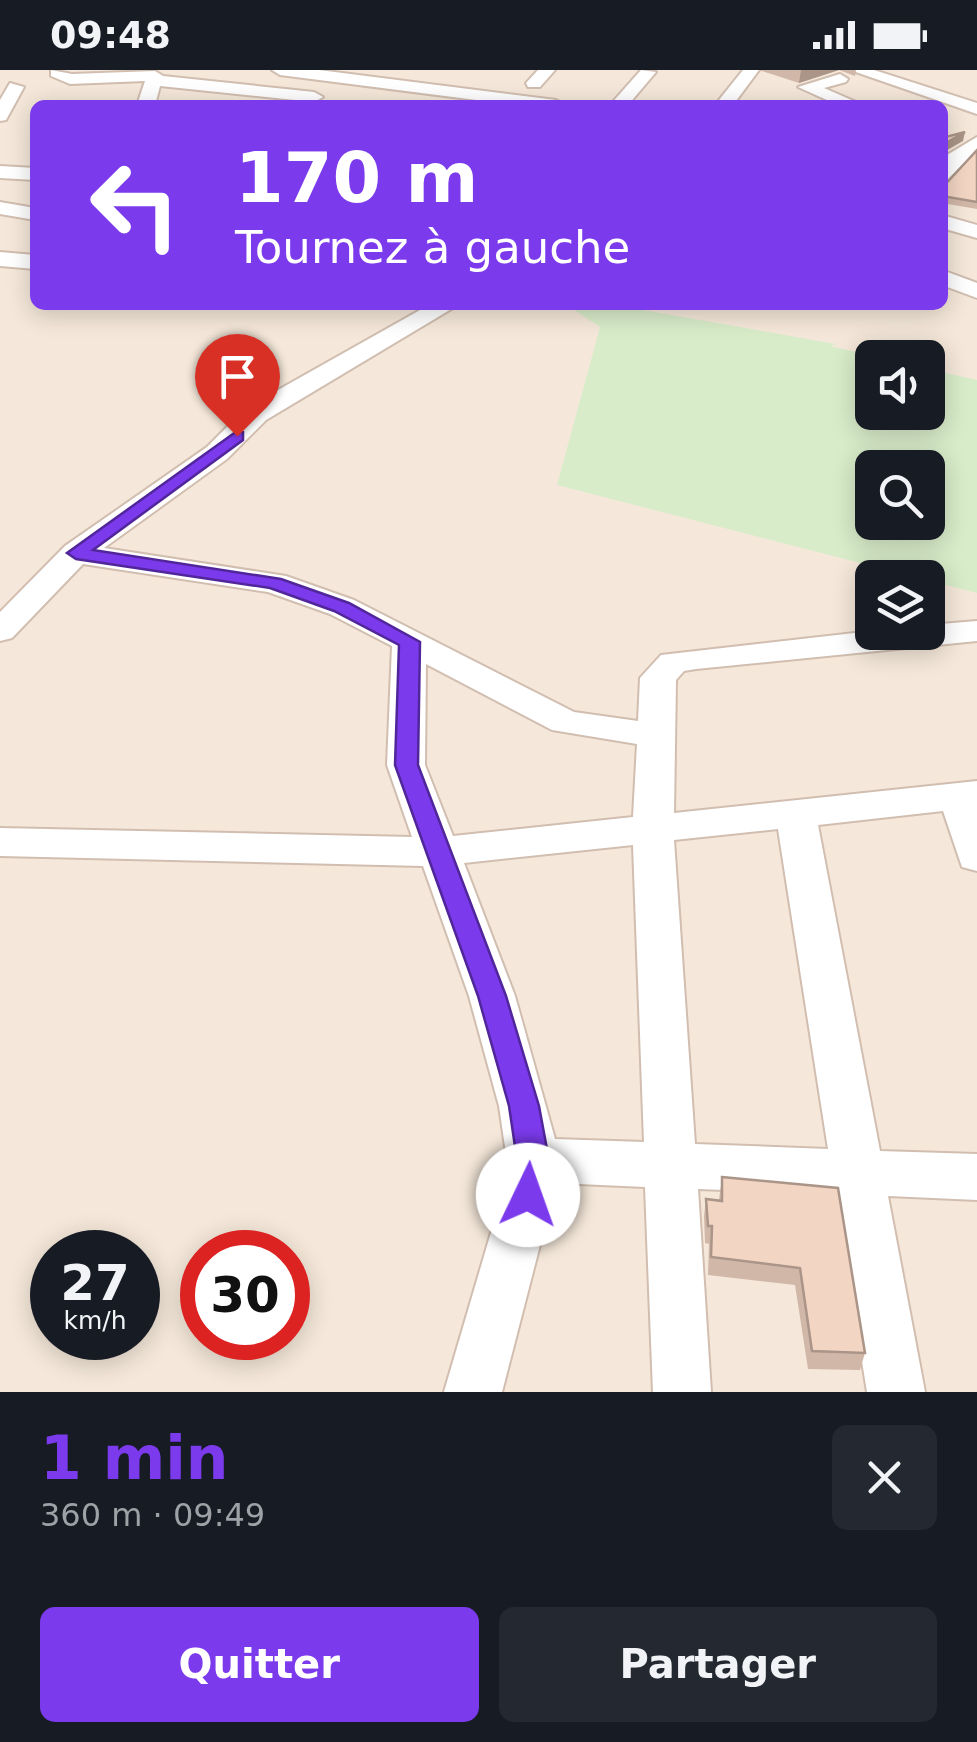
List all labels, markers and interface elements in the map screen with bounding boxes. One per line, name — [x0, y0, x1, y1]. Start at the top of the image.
text: 09:48 — [50, 13, 171, 57]
text: 170 m — [235, 137, 478, 219]
icon: left — [70, 140, 200, 270]
text: Tournez à gauche — [235, 221, 630, 274]
pin — [195, 334, 280, 437]
map controls — [855, 340, 945, 650]
button: sound — [855, 340, 945, 430]
icon: arrive — [210, 349, 265, 404]
button: search — [855, 450, 945, 540]
button: layers — [855, 560, 945, 650]
position arrow — [476, 1143, 580, 1247]
speed limit sign: 30 — [180, 1230, 310, 1360]
text: 27 — [60, 1254, 130, 1312]
text: km/h — [63, 1306, 127, 1335]
text: 1 min — [40, 1423, 228, 1493]
button: close — [832, 1425, 937, 1530]
text: 360 m · 09:49 — [40, 1496, 265, 1534]
button: Quitter — [40, 1607, 479, 1722]
button: Partager — [499, 1607, 937, 1722]

